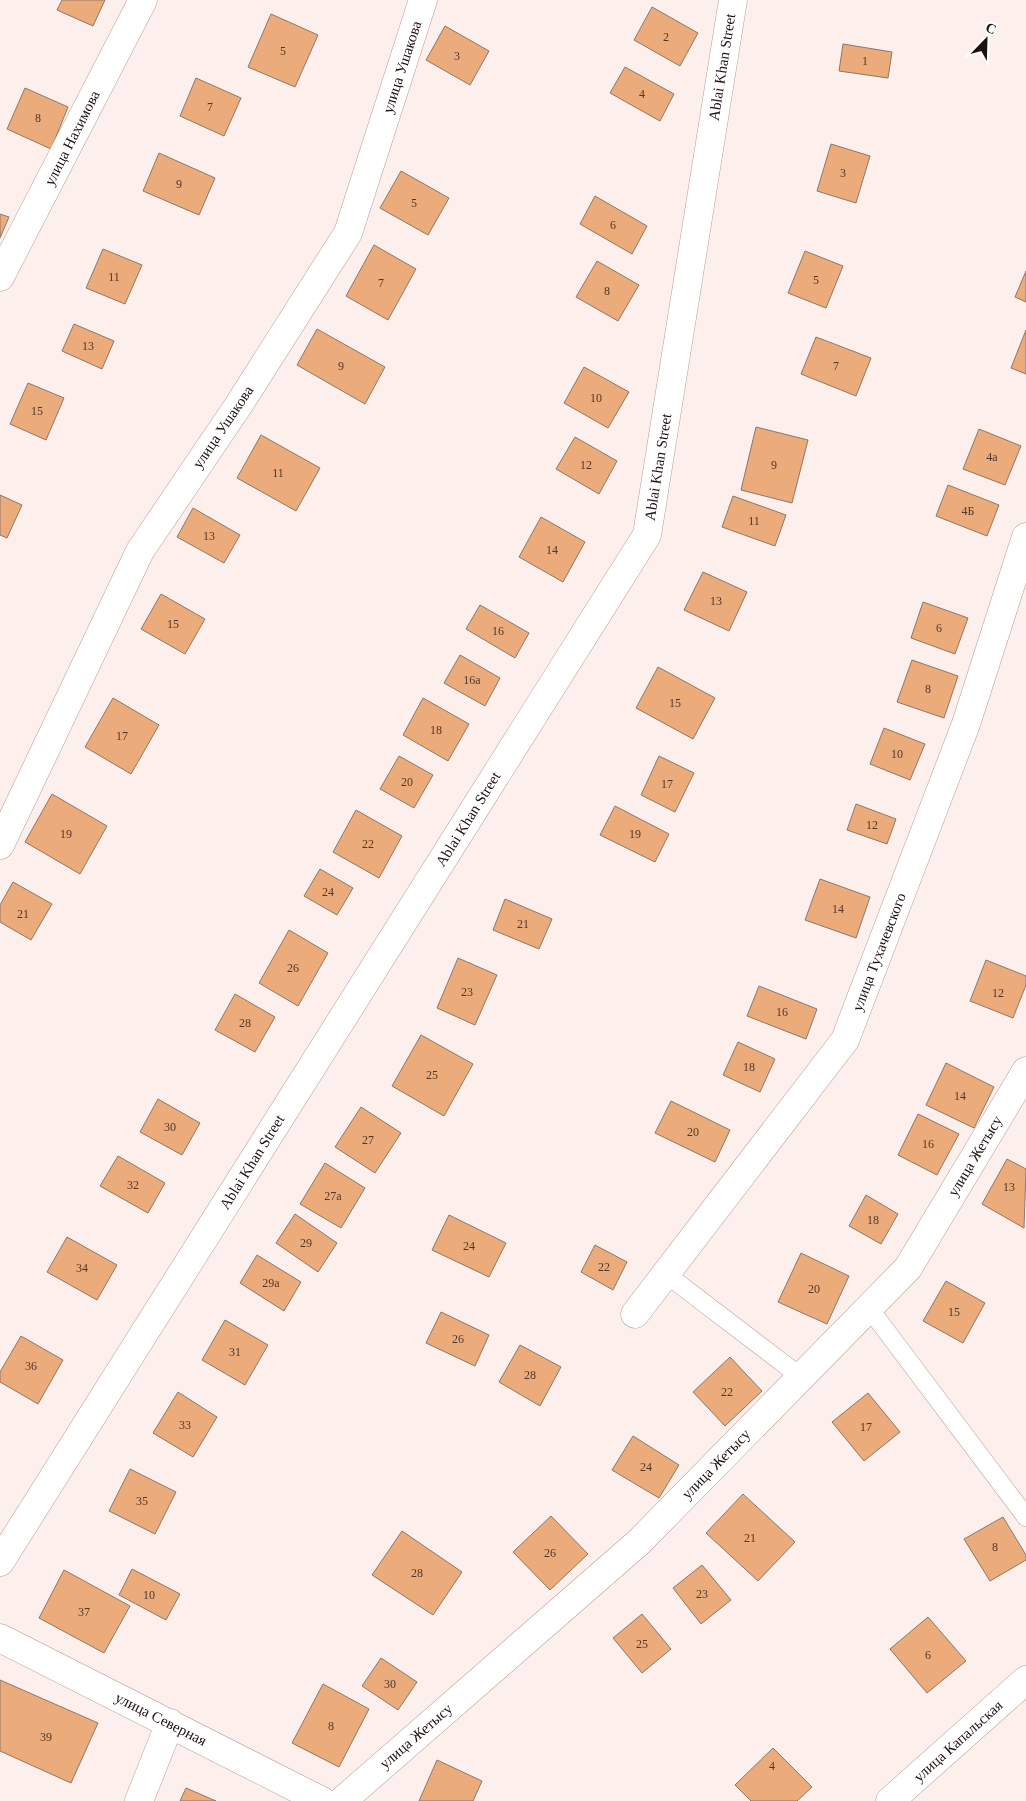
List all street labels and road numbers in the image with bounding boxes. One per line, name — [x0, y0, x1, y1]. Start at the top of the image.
street label: Ablai Khan Street — [706, 11, 739, 122]
street label: улица Ушакова — [380, 19, 425, 115]
street label: улица Нахимова — [41, 88, 103, 188]
street label: улица Ушакова — [190, 383, 257, 471]
street label: Ablai Khan Street — [642, 411, 675, 522]
street label: Ablai Khan Street — [433, 768, 504, 869]
street label: улица Тухачевского — [849, 891, 909, 1013]
street label: Ablai Khan Street — [217, 1111, 288, 1212]
street label: улица Жетысу — [945, 1113, 1005, 1199]
street label: улица Жетысу — [679, 1425, 754, 1502]
street label: улица Северная — [113, 1689, 209, 1749]
street label: улица Капальская — [910, 1697, 1006, 1785]
street label: улица Жетысу — [377, 1700, 456, 1772]

